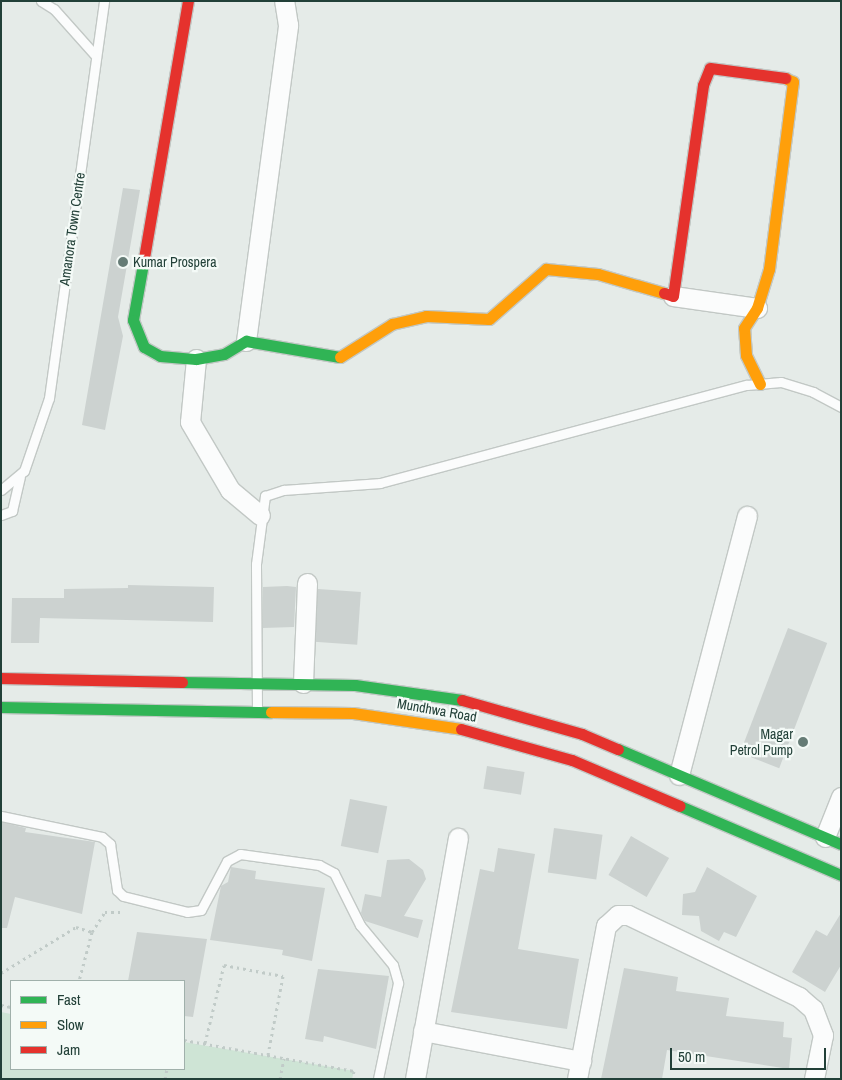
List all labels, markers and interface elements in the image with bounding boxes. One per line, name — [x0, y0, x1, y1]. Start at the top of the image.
street label: Amanora Town Centre — [56, 171, 88, 287]
place label: Kumar Prospera — [133, 254, 217, 270]
marker: Kumar Prospera — [117, 256, 129, 268]
street label: Mundhwa Road — [396, 695, 478, 725]
place label: Magar Petrol Pump — [730, 726, 793, 759]
marker: Magar Petrol Pump — [797, 736, 809, 748]
legend — [10, 980, 185, 1070]
text: Fast — [57, 989, 80, 1010]
text: Slow — [57, 1014, 84, 1035]
scale bar — [672, 1038, 828, 1070]
text: Jam — [57, 1039, 80, 1060]
text: 50 m — [678, 1046, 705, 1067]

